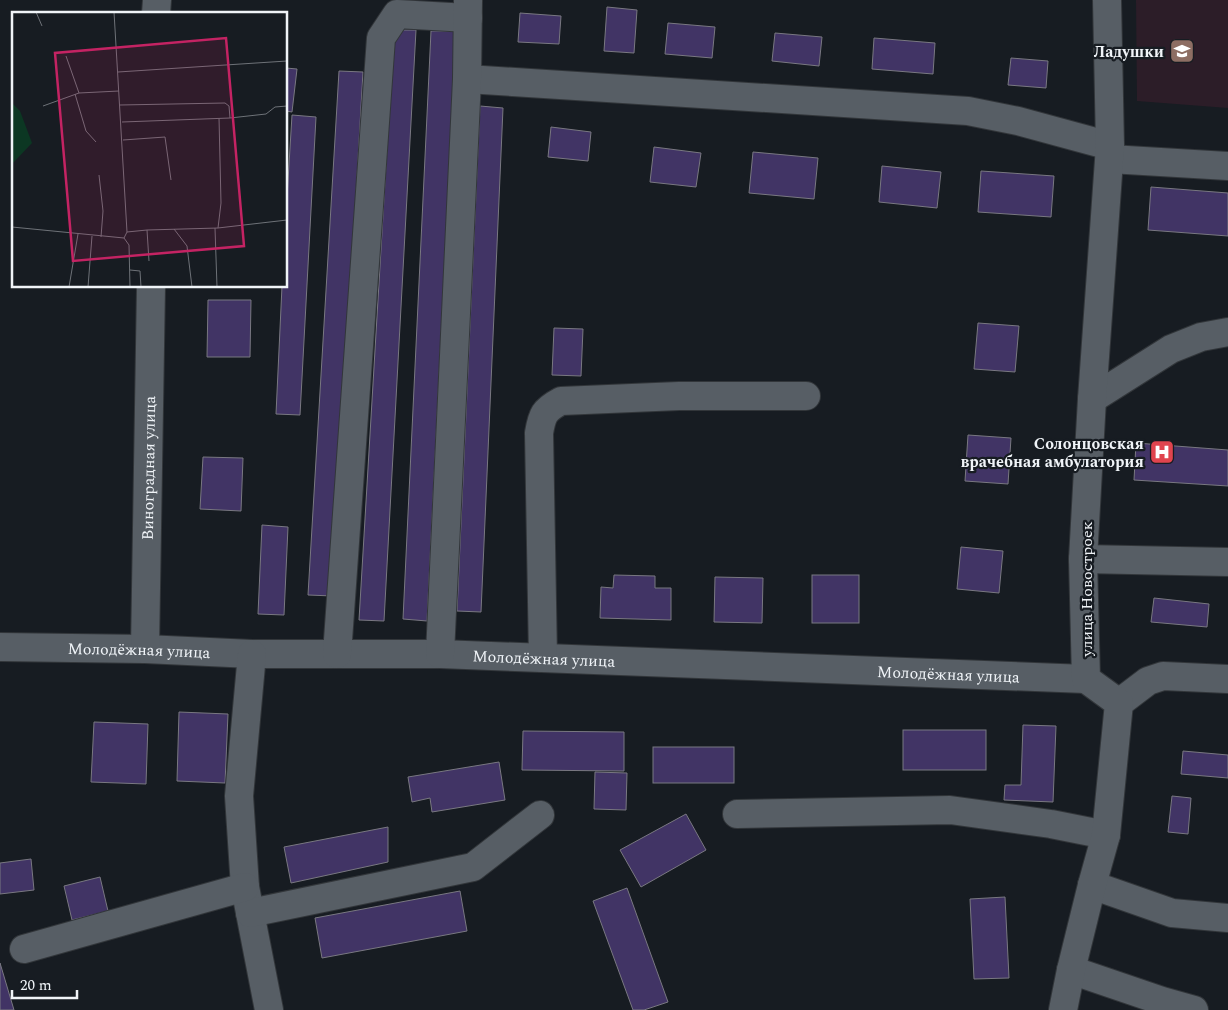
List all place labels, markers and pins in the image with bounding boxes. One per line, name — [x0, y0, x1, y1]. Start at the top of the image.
school or university icon: Ладушки — [1169, 38, 1195, 64]
place label: Ладушки — [1094, 40, 1164, 64]
place label: Солонцовская врачебная амбулатория — [960, 432, 1144, 474]
hospital icon: Солонцовская врачебная амбулатория — [1149, 439, 1175, 465]

